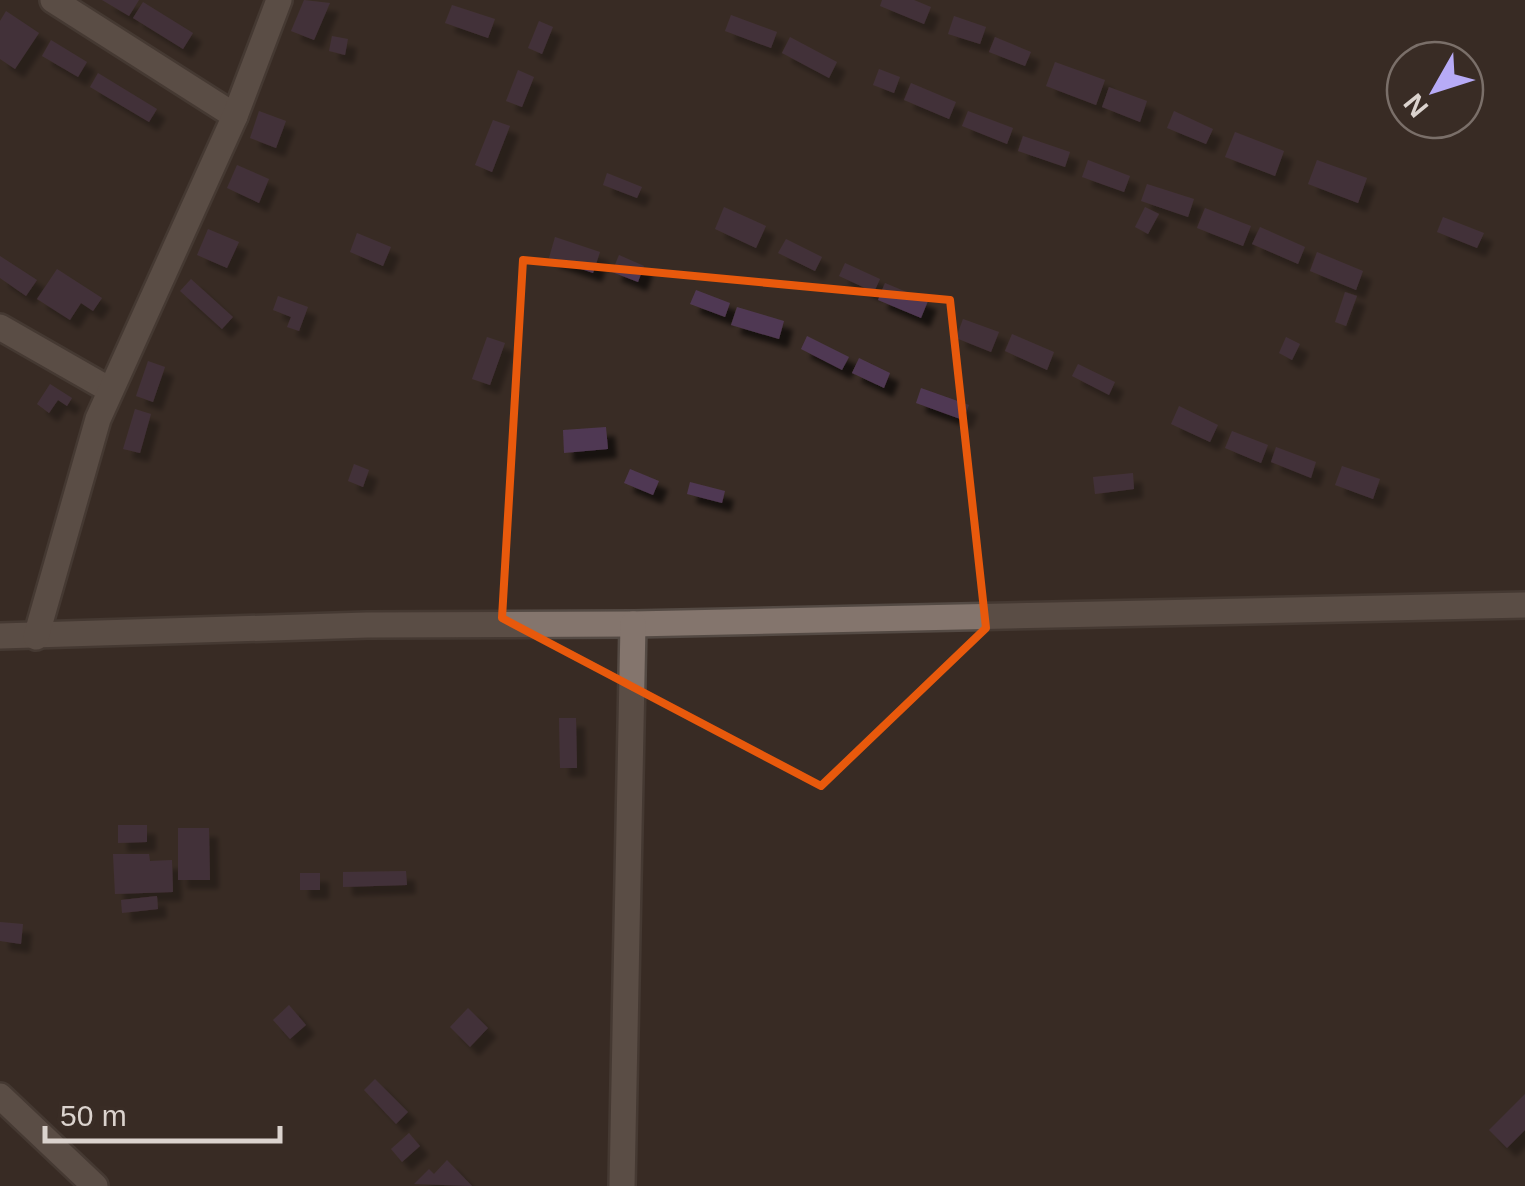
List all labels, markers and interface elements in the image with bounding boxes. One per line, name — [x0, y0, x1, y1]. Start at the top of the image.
north arrow — [1385, 40, 1485, 140]
text: N — [1398, 88, 1434, 123]
scale bar — [45, 1081, 280, 1143]
text: 50 m — [60, 1099, 127, 1132]

